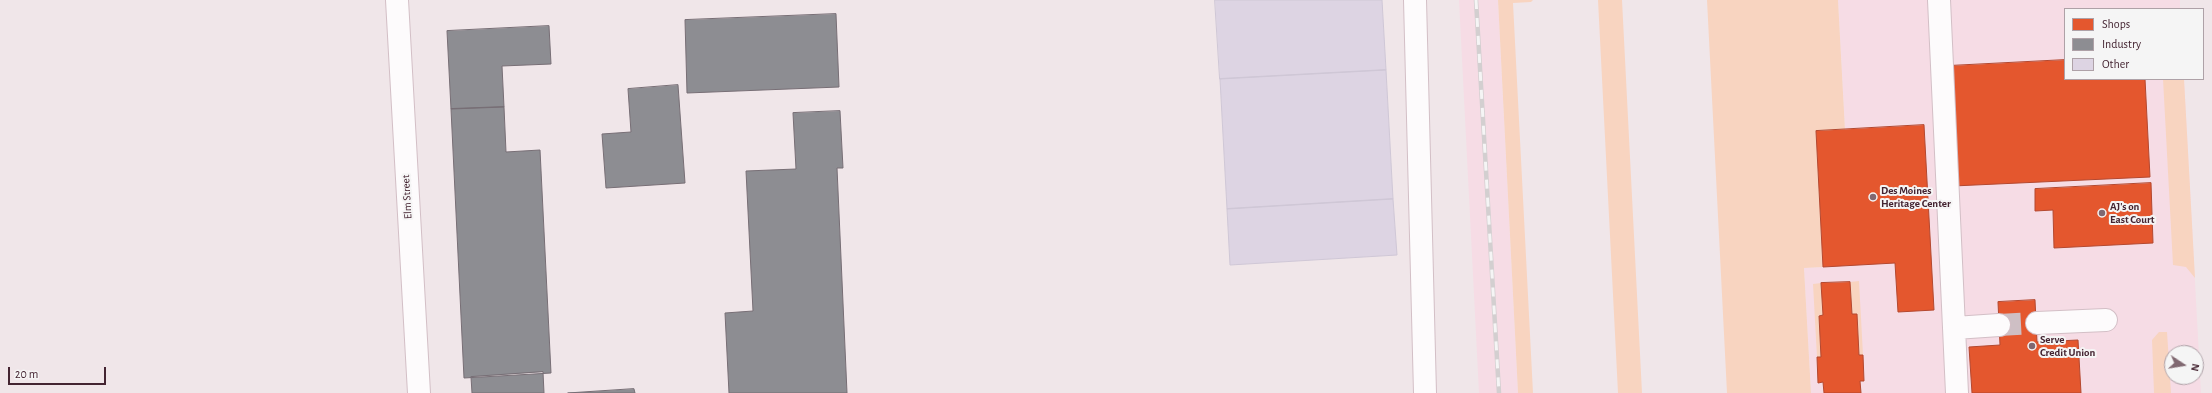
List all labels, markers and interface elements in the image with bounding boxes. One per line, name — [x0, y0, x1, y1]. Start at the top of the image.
legend — [2064, 8, 2204, 80]
text: Shops — [2102, 18, 2130, 30]
text: Industry — [2102, 38, 2141, 50]
text: Other — [2102, 58, 2129, 70]
street label: Elm Street — [399, 174, 415, 220]
place label: Des Moines Heritage Center — [1881, 184, 1951, 210]
marker: Des Moines Heritage Center — [1868, 192, 1878, 202]
place label: AJ's on East Court — [2110, 200, 2155, 226]
marker: AJ's on East Court — [2097, 208, 2107, 218]
place label: Serve Credit Union — [2040, 333, 2095, 359]
marker: Serve Credit Union — [2027, 341, 2037, 351]
north arrow — [2164, 345, 2204, 385]
scale bar — [10, 359, 108, 385]
text: N — [2189, 363, 2201, 372]
text: 20 m — [15, 368, 38, 380]

